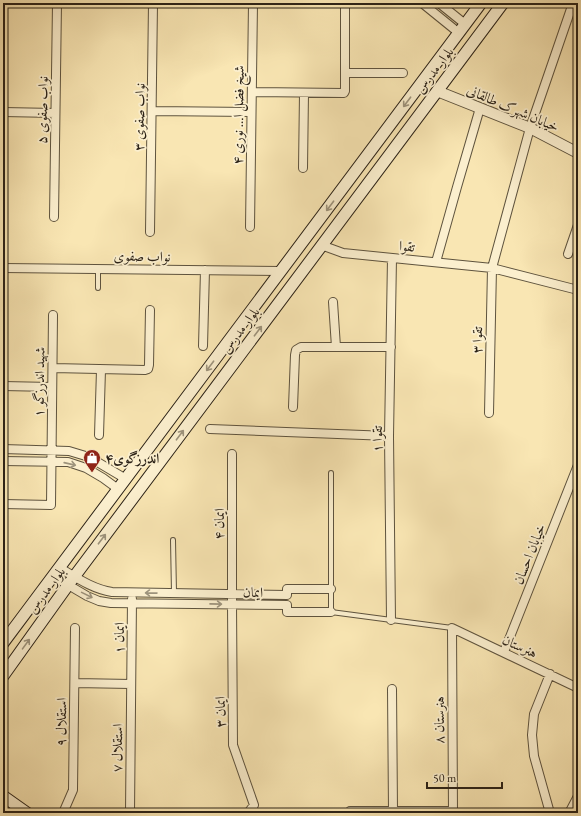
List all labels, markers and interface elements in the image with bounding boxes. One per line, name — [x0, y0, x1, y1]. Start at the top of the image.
street label: بلوار مدرس — [411, 43, 458, 97]
street label: شیخ فضل ا... نوری ۴ — [228, 65, 252, 165]
street label: نواب صفوی ۵ — [32, 76, 52, 144]
street label: خیابان شهرک طالقانی — [464, 80, 562, 136]
street label: نواب صفوی ۳ — [129, 83, 149, 151]
one-way arrow — [403, 96, 412, 107]
one-way arrow — [325, 200, 334, 211]
street label: تقوا — [398, 236, 416, 256]
street label: نواب صفوی — [113, 247, 171, 266]
street label: بلوار مدرس — [217, 303, 264, 357]
one-way arrow — [254, 325, 262, 336]
street label: تقوا ۳ — [468, 326, 486, 354]
street label: شهید اندرزگو ۱ — [29, 346, 50, 417]
one-way arrow — [206, 360, 214, 371]
street label: تقوا ۱ — [368, 425, 386, 452]
one-way arrow — [176, 429, 184, 440]
shop icon: اندرزگوی۴ — [82, 448, 102, 473]
place label: اندرزگوی۴ — [105, 449, 159, 467]
one-way arrow — [63, 460, 76, 468]
street label: ایمان ۴ — [210, 508, 228, 540]
street label: خیابان احسان — [509, 521, 549, 587]
one-way arrow — [98, 533, 107, 544]
street label: بلوار مدرس — [23, 563, 69, 617]
street label: ایمان — [243, 583, 263, 601]
one-way arrow — [145, 589, 158, 597]
one-way arrow — [81, 592, 93, 600]
one-way arrow — [209, 600, 222, 608]
street label: ایمان ۱ — [110, 622, 128, 654]
street label: هنرستان — [500, 630, 540, 662]
one-way arrow — [22, 638, 30, 649]
street label: ایمان ۳ — [211, 696, 229, 728]
street label: هنرستان ۸ — [430, 696, 448, 744]
street label: استقلال ۹ — [52, 697, 70, 747]
street label: استقلال ۷ — [108, 723, 126, 773]
scale bar — [427, 764, 502, 790]
text: 50 m — [433, 770, 457, 786]

